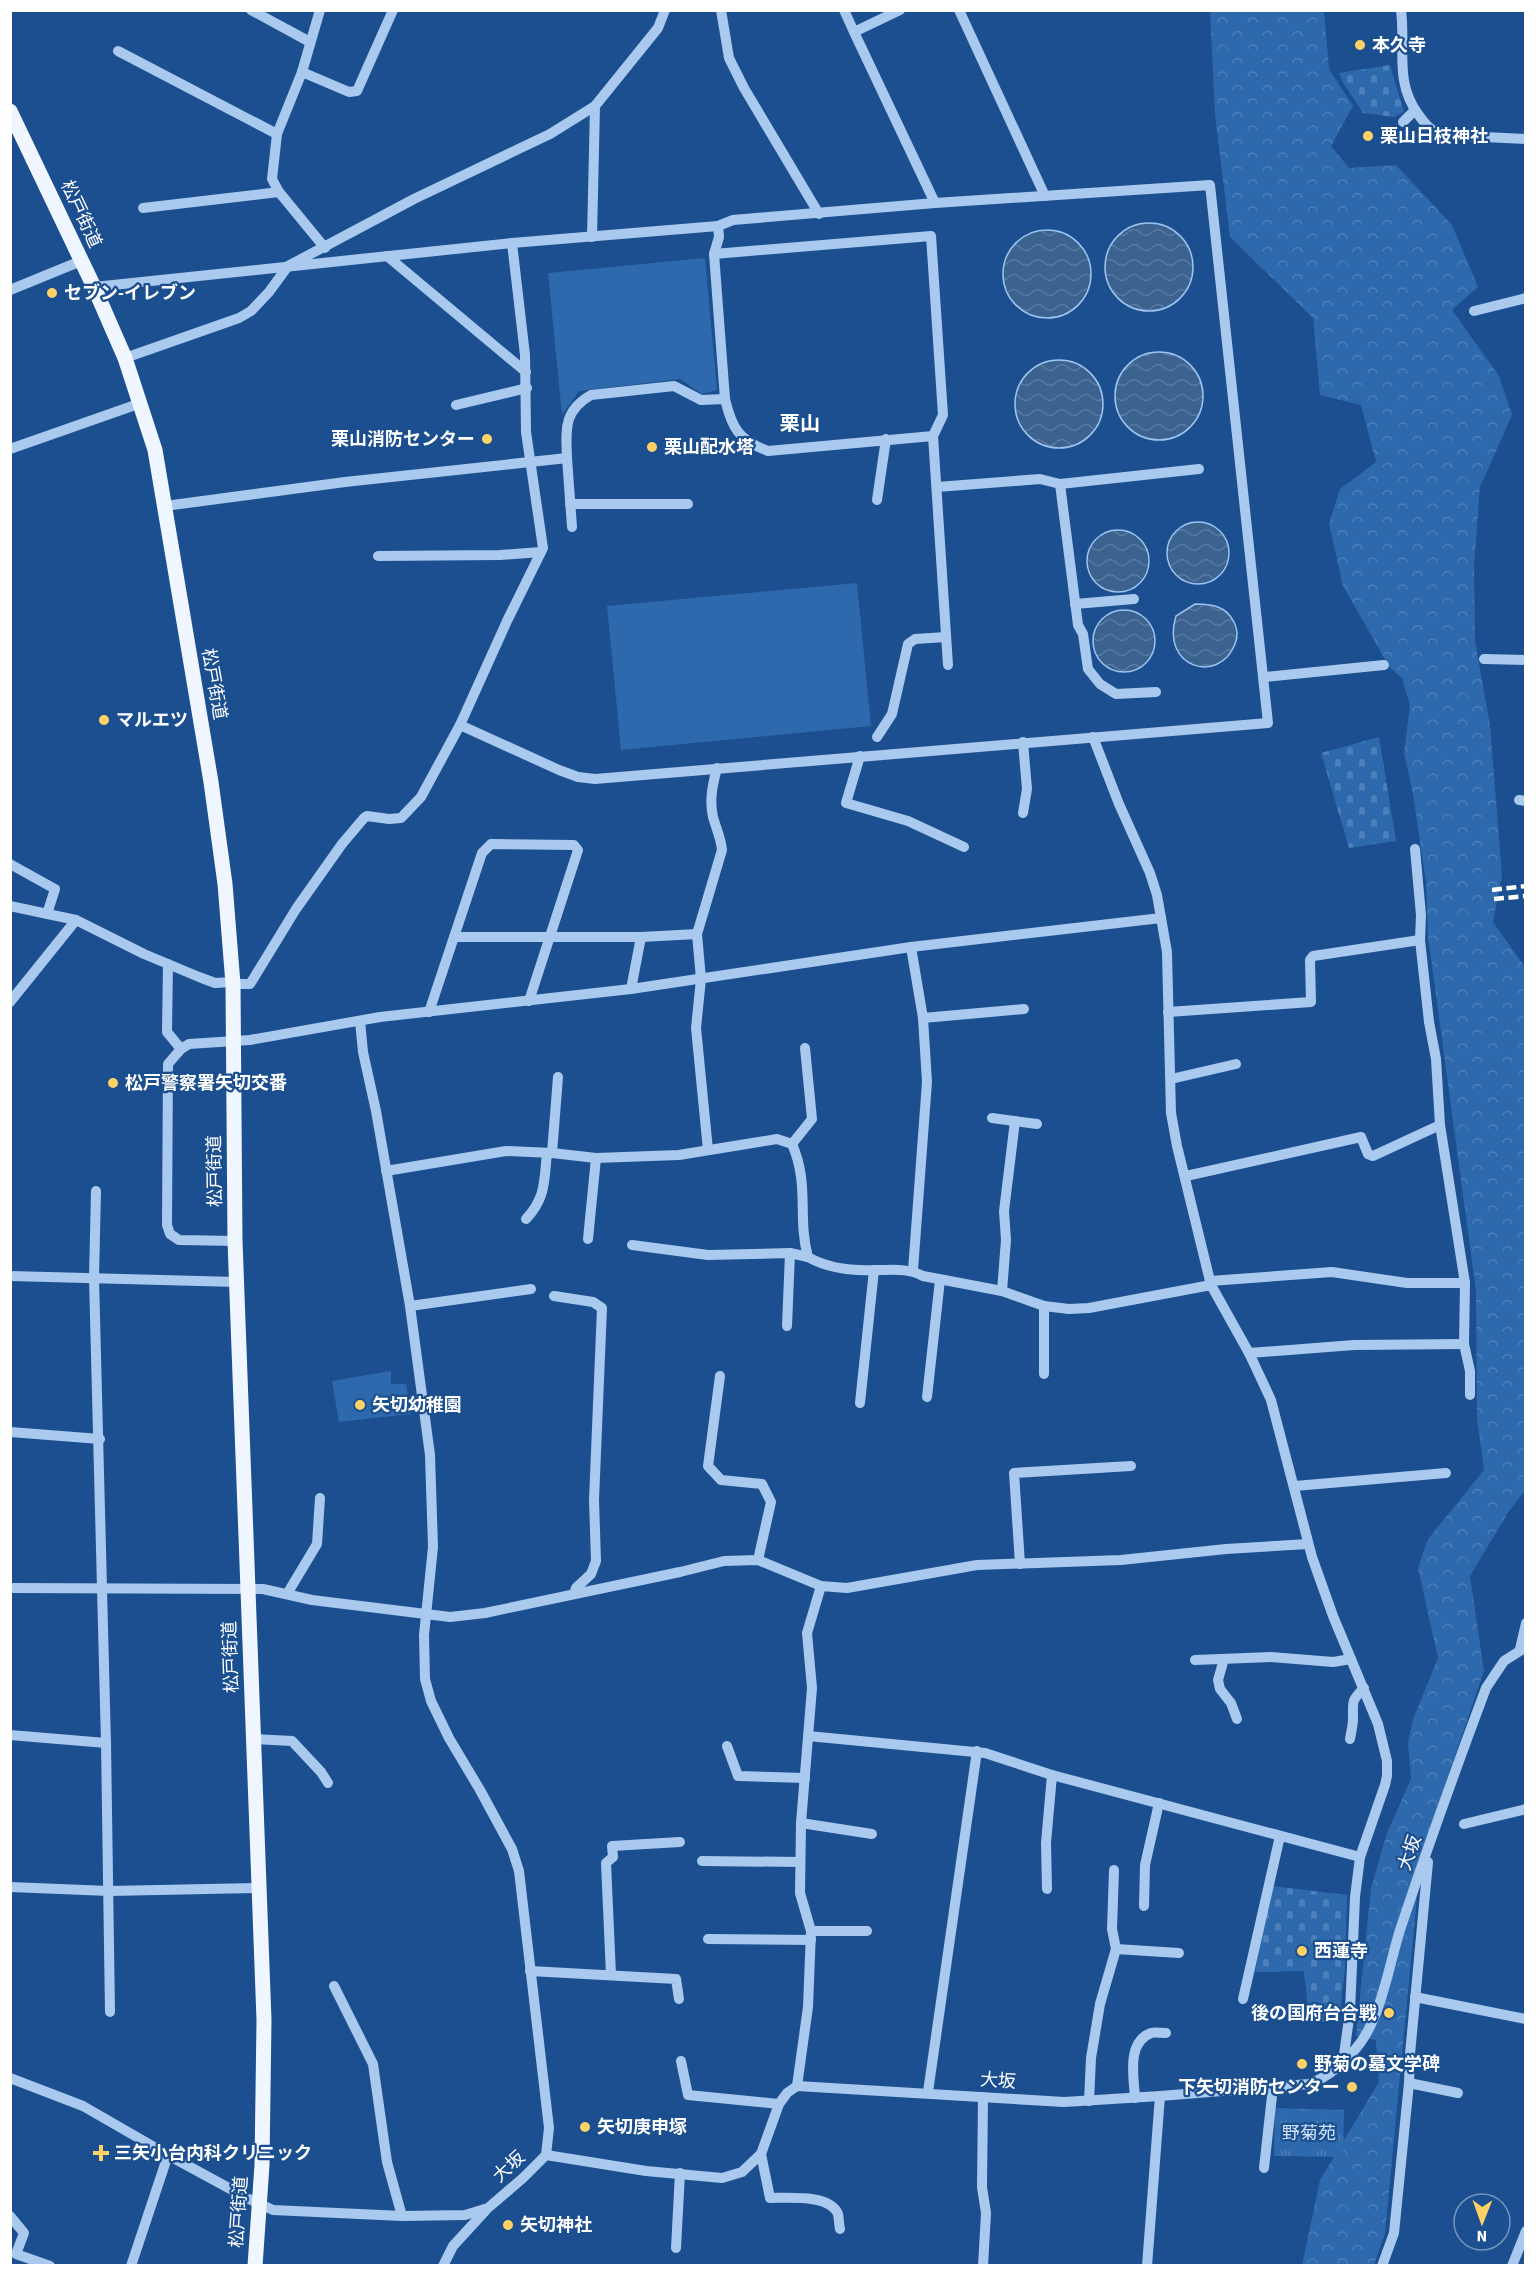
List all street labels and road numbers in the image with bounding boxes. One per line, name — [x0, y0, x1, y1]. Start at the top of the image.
street label: 松戸街道 — [54, 176, 108, 252]
street label: 松戸街道 — [195, 646, 233, 722]
street label: 松戸街道 — [202, 1135, 228, 1207]
street label: 松戸街道 — [217, 1621, 245, 1693]
street label: 大坂 — [1392, 1832, 1428, 1874]
street label: 大坂 — [979, 2067, 1017, 2095]
street label: 大坂 — [487, 2146, 531, 2188]
street label: 松戸街道 — [224, 2175, 254, 2249]

